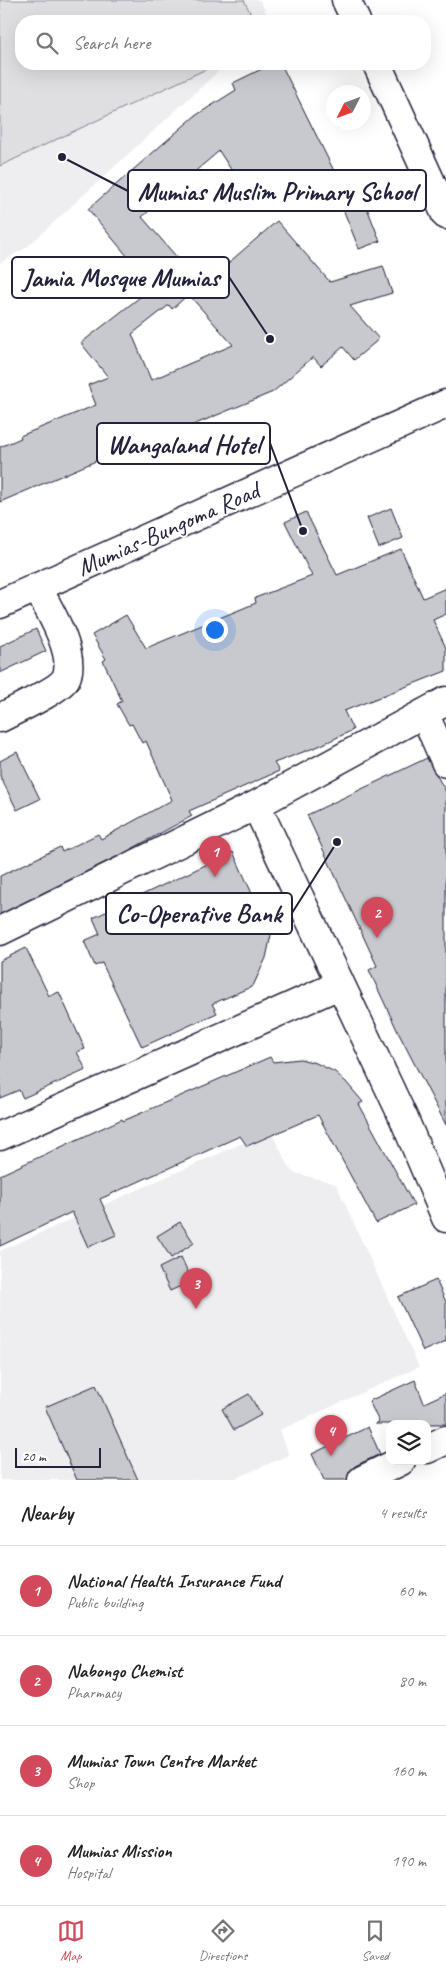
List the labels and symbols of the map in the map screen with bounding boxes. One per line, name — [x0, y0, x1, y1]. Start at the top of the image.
north arrow — [326, 85, 371, 130]
callout: Mumias Muslim Primary School — [128, 170, 426, 211]
text: Mumias Muslim Primary School — [138, 175, 422, 208]
callout: Jamia Mosque Mumias — [12, 257, 229, 298]
text: Jamia Mosque Mumias — [21, 261, 222, 294]
callout: Wangaland Hotel — [97, 423, 270, 464]
text: Wangaland Hotel — [108, 428, 266, 461]
street label: Mumias-Bungoma Road — [72, 473, 268, 583]
your location — [202, 617, 228, 643]
pin: 1 — [199, 836, 231, 877]
callout: Co-Operative Bank — [106, 893, 292, 934]
text: Co-Operative Bank — [116, 897, 284, 930]
pin: 2 — [361, 897, 393, 938]
pin: 3 — [180, 1268, 212, 1309]
pin: 4 — [315, 1415, 347, 1456]
scale bar — [15, 1445, 101, 1468]

